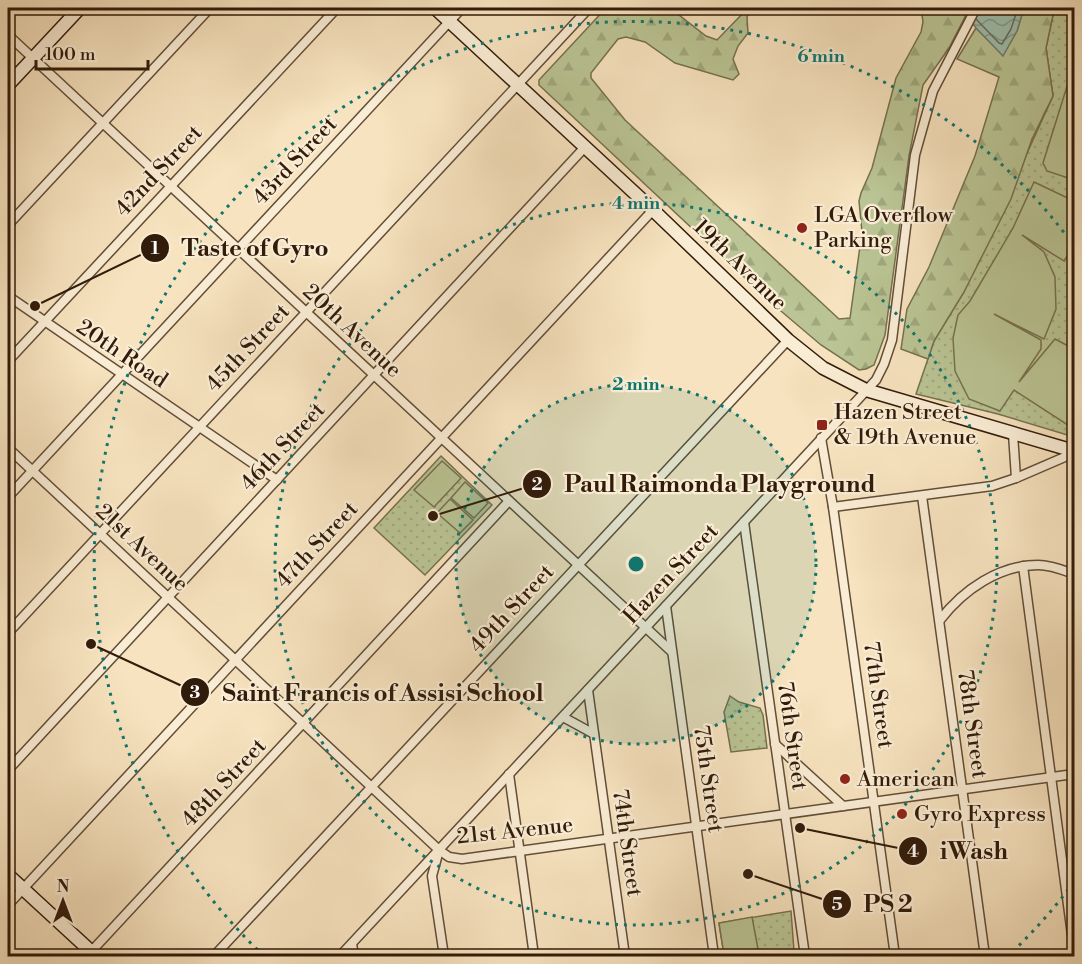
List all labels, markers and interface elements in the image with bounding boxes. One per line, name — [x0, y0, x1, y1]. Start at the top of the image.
scale bar — [36, 33, 148, 71]
text: 100 m — [45, 43, 96, 66]
text: 6 min — [797, 45, 845, 68]
street label: 43rd Street — [247, 111, 343, 211]
street label: 42nd Street — [110, 119, 208, 222]
text: 4 min — [612, 192, 660, 215]
place label: LGA Overflow Parking — [814, 202, 954, 254]
street label: 19th Avenue — [687, 214, 793, 316]
marker: LGA Overflow Parking — [795, 221, 809, 235]
callout: Taste of Gyro — [140, 227, 341, 269]
text: Taste of Gyro — [181, 234, 329, 264]
text: 1 — [151, 237, 160, 260]
street label: 20th Avenue — [297, 278, 407, 384]
street label: 45th Street — [200, 298, 296, 398]
street label: 20th Road — [71, 314, 173, 395]
text: 2 min — [612, 373, 660, 396]
street label: 46th Street — [235, 397, 331, 497]
place label: Hazen Street & 19th Avenue — [834, 399, 976, 451]
marker: Hazen Street & 19th Avenue — [815, 418, 829, 432]
callout: Paul Raimonda Playground — [522, 463, 887, 505]
text: Paul Raimonda Playground — [564, 470, 876, 500]
text: 2 — [531, 473, 543, 496]
street label: 47th Street — [270, 496, 364, 594]
street label: 21st Avenue — [90, 498, 194, 598]
street label: Hazen Street — [618, 518, 725, 630]
centre of rings — [626, 554, 646, 574]
street label: 49th Street — [464, 559, 560, 659]
street label: 77th Street — [857, 640, 899, 750]
street label: 78th Street — [951, 668, 993, 780]
callout: Saint Francis of Assisi School — [180, 671, 555, 713]
text: Saint Francis of Assisi School — [222, 679, 544, 709]
street label: 76th Street — [771, 680, 813, 792]
text: 3 — [190, 681, 201, 704]
street label: 75th Street — [687, 724, 729, 835]
street label: 48th Street — [176, 733, 272, 833]
place label: American — [856, 766, 955, 793]
marker: American — [838, 772, 852, 786]
street label: 74th Street — [606, 787, 648, 899]
place label: Gyro Express — [914, 801, 1046, 828]
marker: Gyro Express — [895, 807, 909, 821]
street label: 21st Avenue — [455, 811, 575, 851]
callout: iWash — [898, 830, 1021, 872]
text: iWash — [940, 837, 1008, 867]
text: 4 — [907, 840, 919, 863]
north arrow — [33, 871, 93, 931]
text: N — [57, 877, 70, 897]
callout: PS 2 — [822, 883, 925, 925]
text: PS 2 — [863, 890, 913, 920]
text: 5 — [831, 893, 843, 916]

